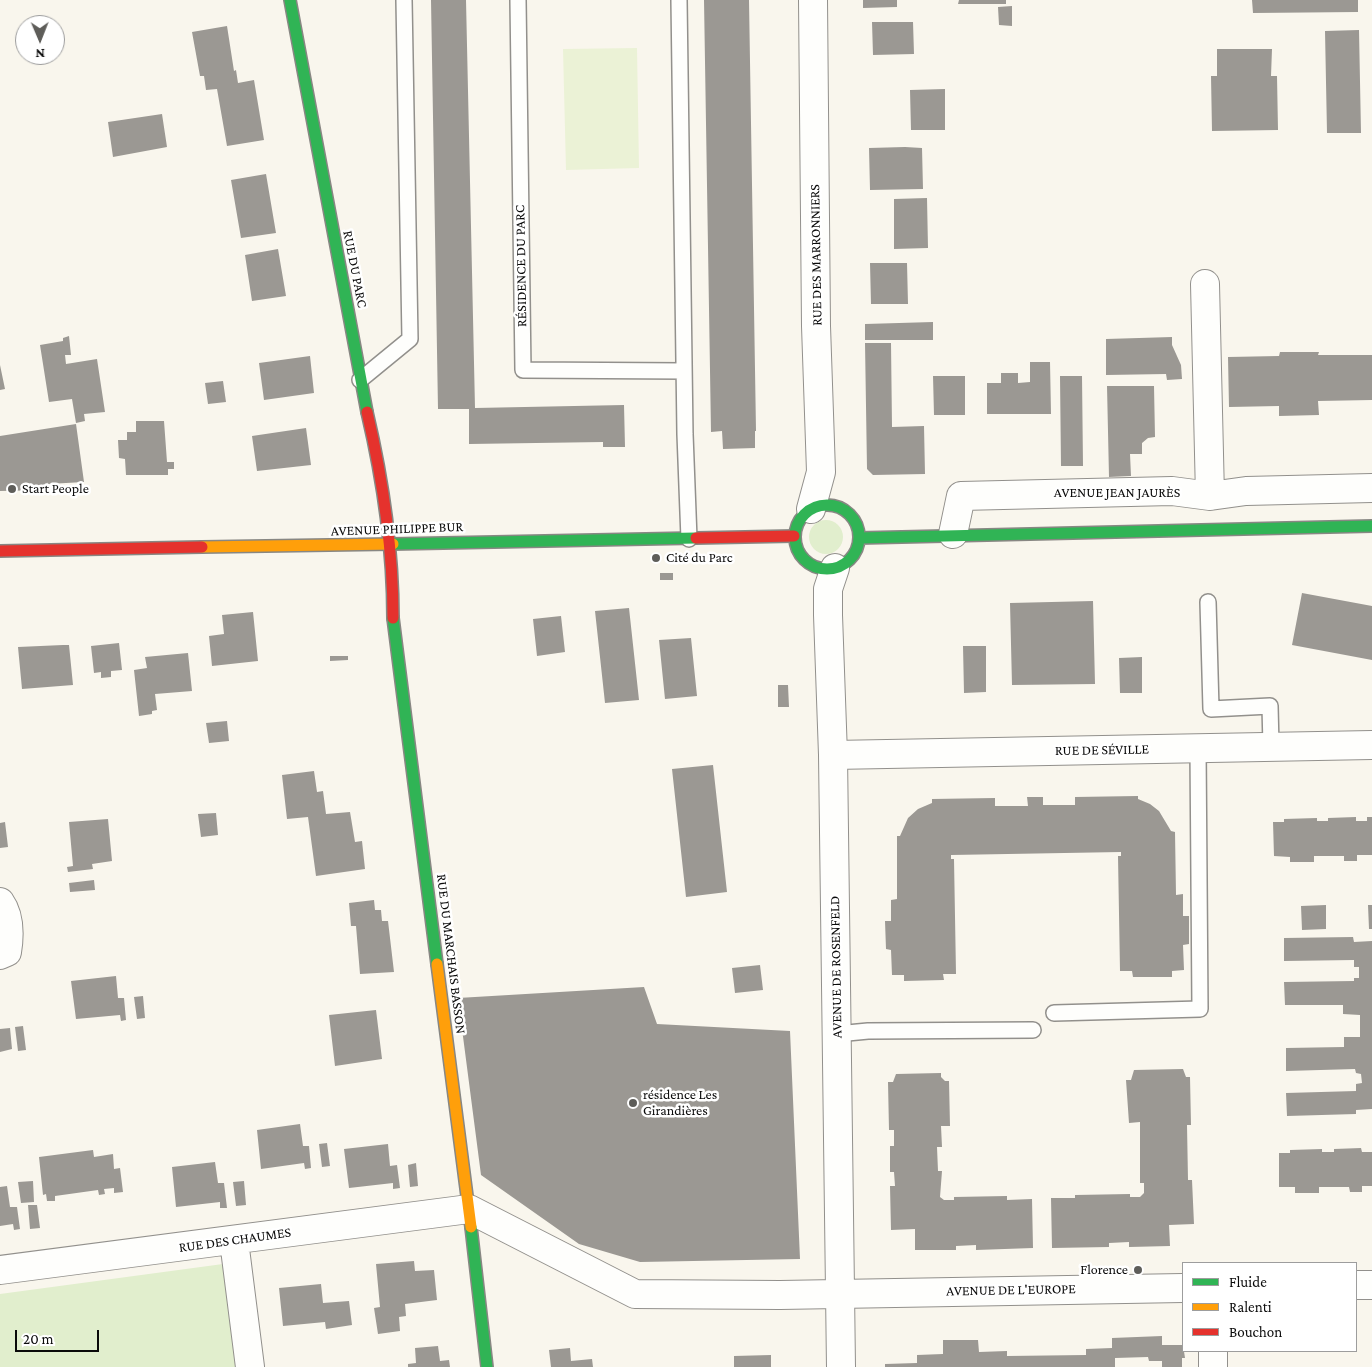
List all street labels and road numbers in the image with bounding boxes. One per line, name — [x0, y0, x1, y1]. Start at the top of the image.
street label: RUE DES MARRONNIERS — [806, 184, 826, 326]
street label: RÉSIDENCE DU PARC — [512, 205, 530, 327]
street label: RUE DU PARC — [339, 229, 371, 309]
street label: AVENUE JEAN JAURÈS — [1054, 485, 1180, 501]
street label: AVENUE PHILIPPE BUR — [331, 518, 463, 540]
street label: RUE DE SÉVILLE — [1055, 741, 1149, 759]
street label: RUE DU MARCHAIS BASSON — [433, 873, 469, 1035]
street label: AVENUE DE ROSENFELD — [826, 896, 846, 1038]
street label: RUE DES CHAUMES — [178, 1224, 292, 1256]
street label: AVENUE DE L'EUROPE — [946, 1280, 1076, 1300]

